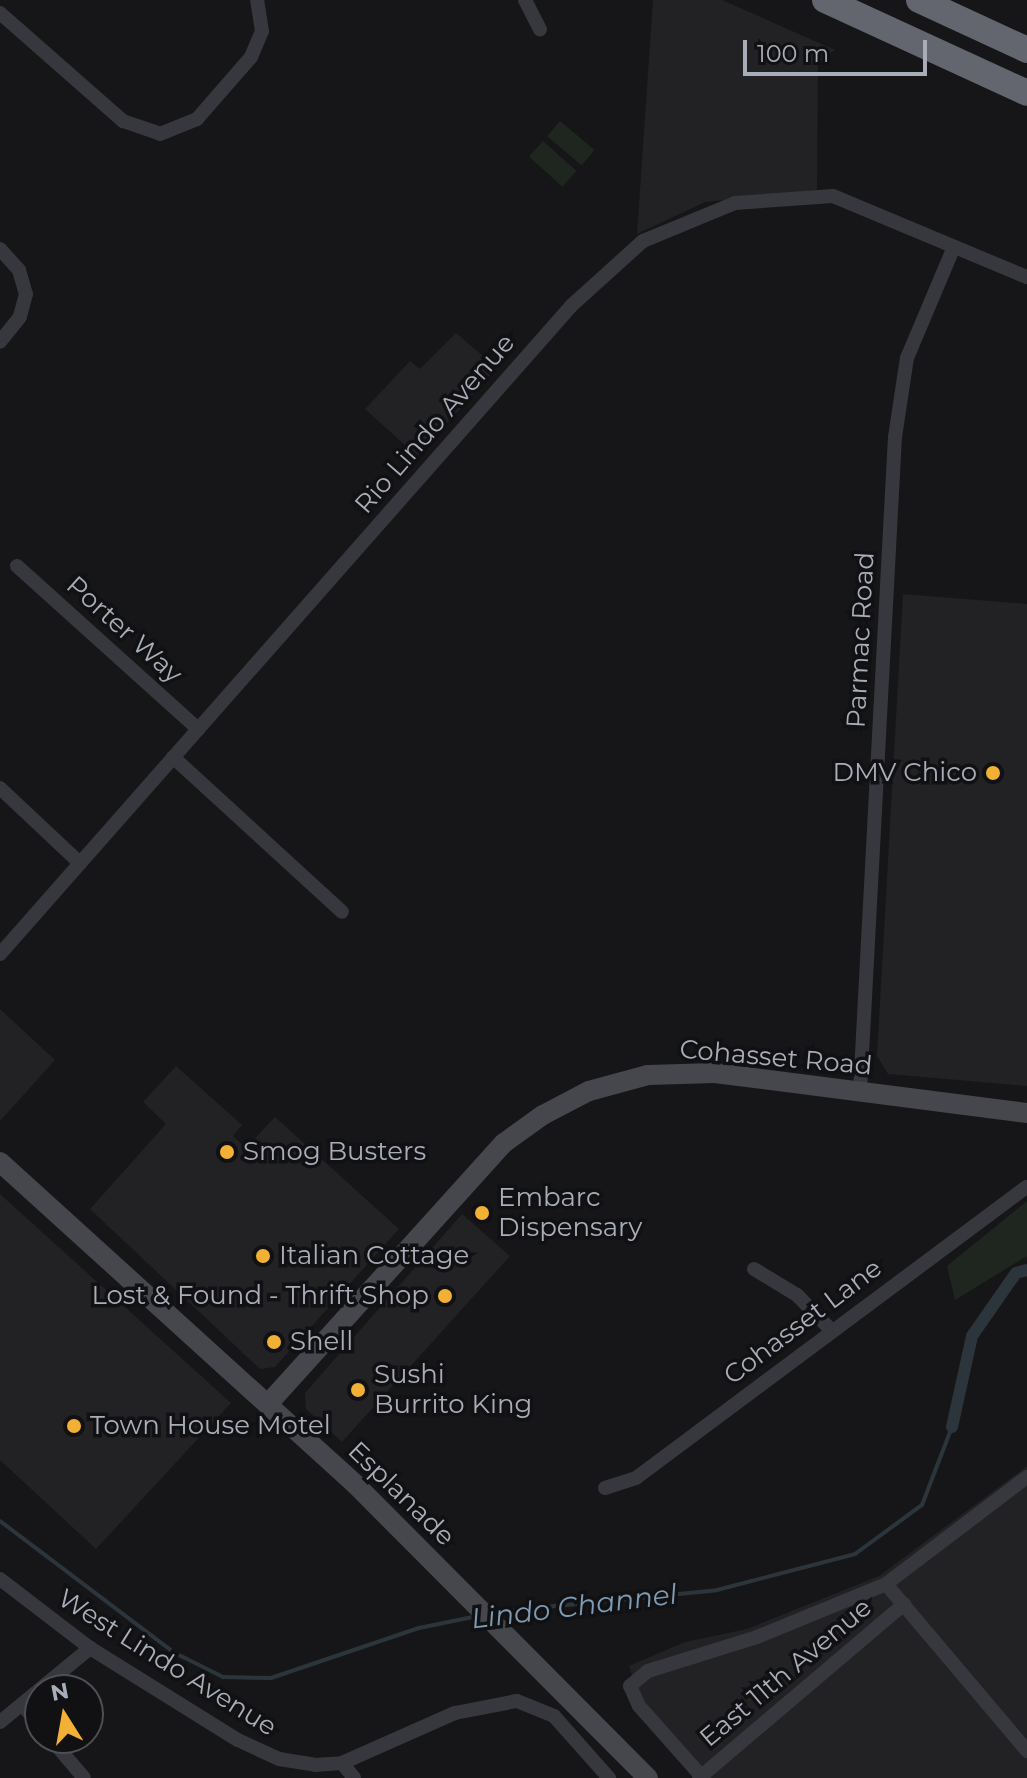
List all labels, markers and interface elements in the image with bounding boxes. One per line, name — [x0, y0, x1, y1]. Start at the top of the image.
scale bar — [747, 24, 931, 74]
text: 100 m — [757, 39, 829, 68]
street label: Rio Lindo Avenue — [349, 328, 521, 520]
street label: Parmac Road — [841, 551, 881, 729]
street label: Porter Way — [60, 570, 188, 690]
place label: DMV Chico — [832, 757, 977, 789]
marker: DMV Chico — [984, 764, 1002, 782]
street label: Cohasset Road — [678, 1034, 874, 1082]
place label: Smog Busters — [243, 1136, 426, 1168]
marker: Smog Busters — [218, 1143, 236, 1161]
place label: Embarc Dispensary — [498, 1182, 642, 1244]
marker: Embarc Dispensary — [473, 1204, 491, 1222]
place label: Italian Cottage — [279, 1240, 469, 1272]
marker: Italian Cottage — [254, 1247, 272, 1265]
street label: Cohasset Lane — [718, 1253, 888, 1391]
place label: Lost & Found - Thrift Shop — [91, 1280, 429, 1312]
marker: Lost & Found - Thrift Shop — [436, 1287, 454, 1305]
place label: Shell — [290, 1326, 353, 1358]
marker: Shell — [265, 1333, 283, 1351]
place label: Sushi Burrito King — [374, 1359, 532, 1420]
marker: Sushi Burrito King — [349, 1381, 367, 1399]
place label: Town House Motel — [90, 1410, 331, 1442]
marker: Town House Motel — [65, 1417, 83, 1435]
street label: Esplanade — [341, 1436, 461, 1552]
water label: Lindo Channel — [469, 1577, 679, 1635]
street label: West Lindo Avenue — [52, 1583, 282, 1743]
street label: East 11th Avenue — [694, 1592, 878, 1754]
north arrow — [24, 1674, 104, 1754]
text: N — [48, 1677, 71, 1707]

